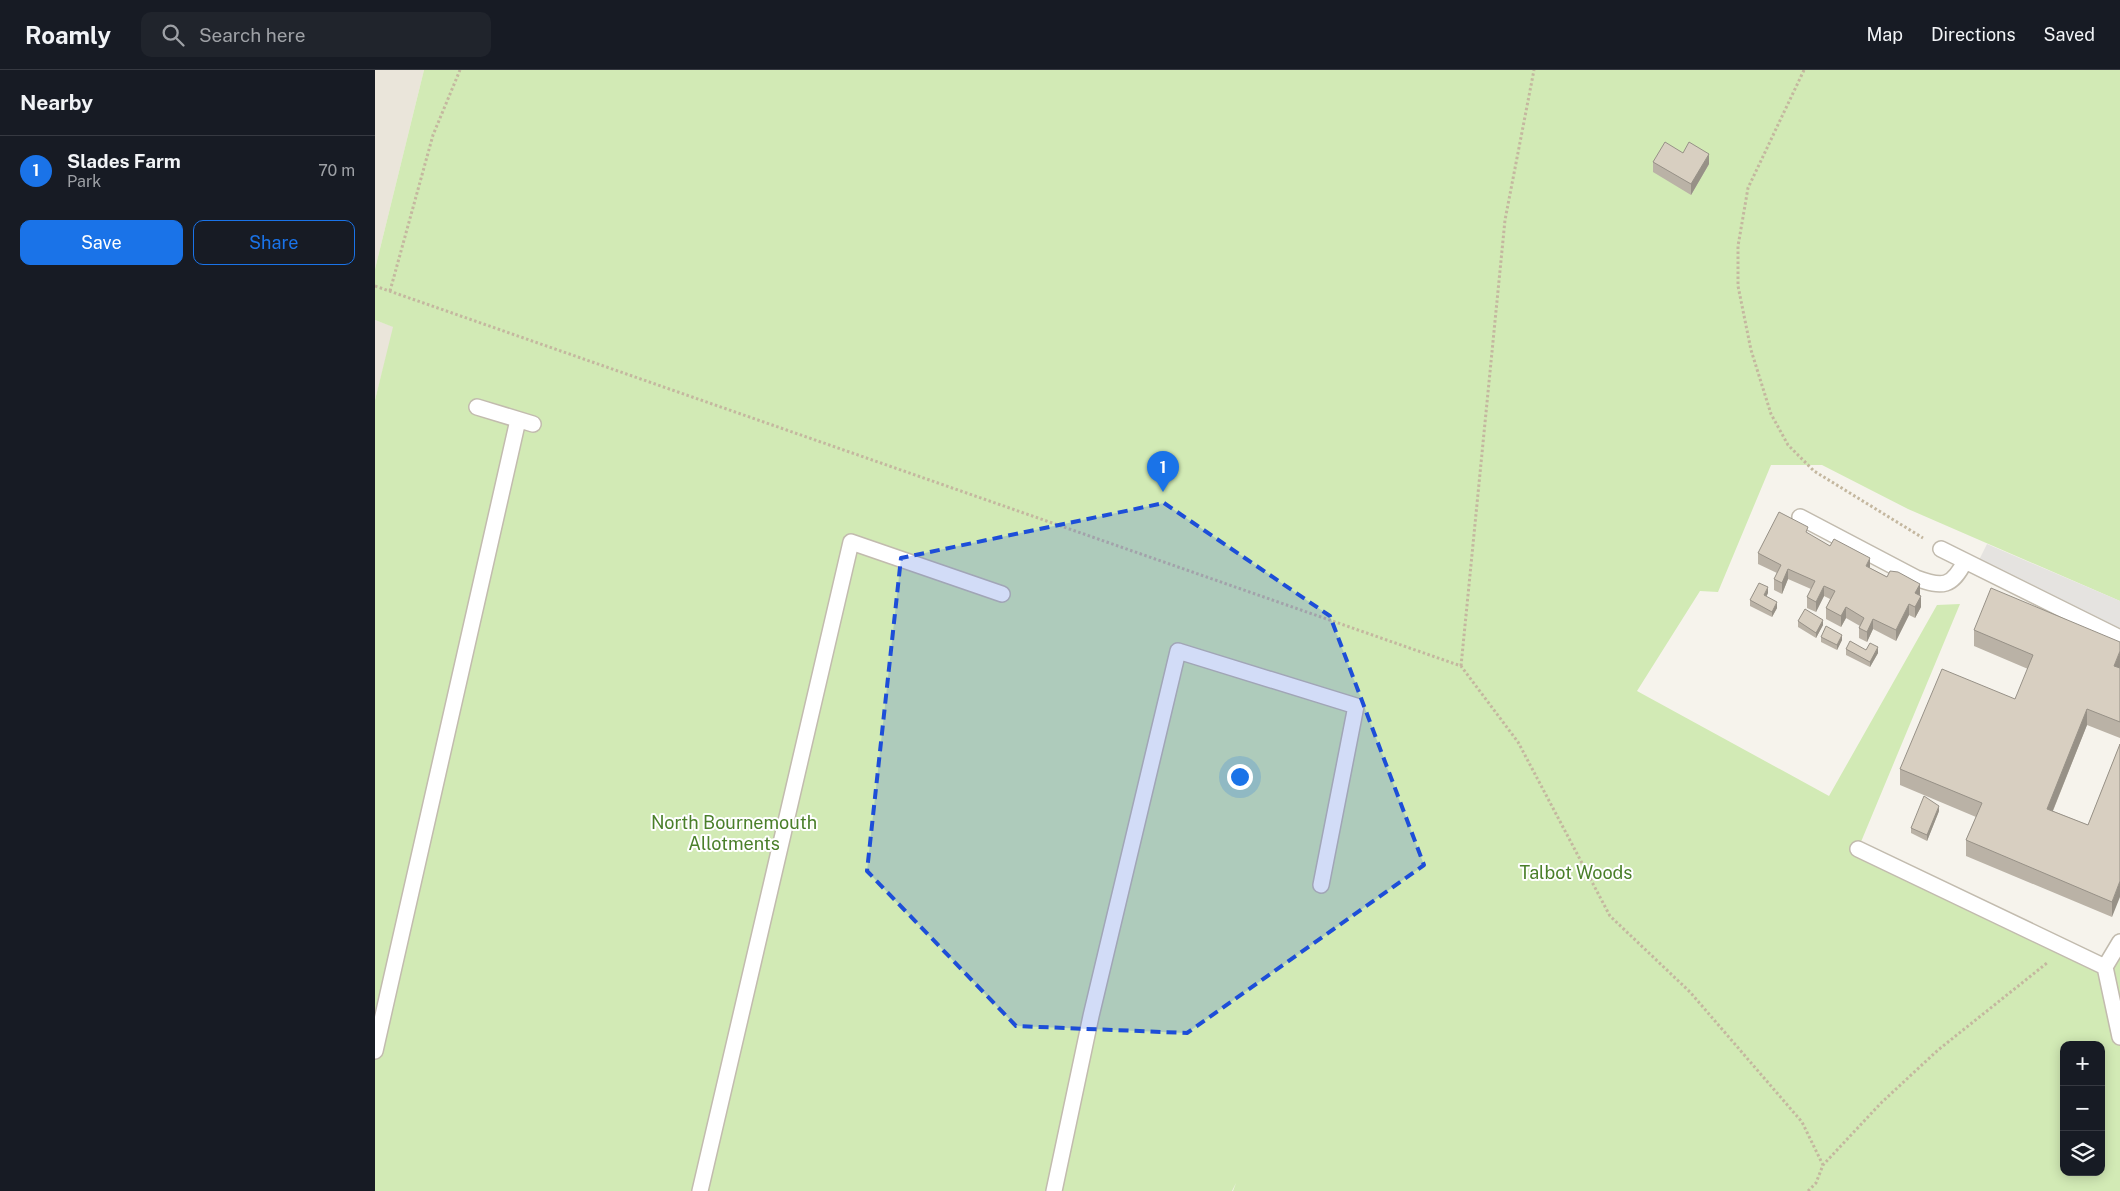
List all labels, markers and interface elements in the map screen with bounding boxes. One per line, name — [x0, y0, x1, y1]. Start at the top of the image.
search box — [141, 12, 491, 57]
text: Roamly — [25, 21, 111, 49]
icon: search — [159, 21, 187, 49]
text: Search here — [199, 24, 306, 46]
text: Map — [1866, 24, 1903, 45]
text: Directions — [1931, 24, 2016, 45]
text: Saved — [2044, 24, 2095, 45]
text: Nearby — [20, 90, 93, 115]
text: Slades Farm — [67, 150, 181, 172]
text: 1 — [33, 161, 39, 180]
text: 70 m — [318, 161, 355, 180]
text: Park — [67, 172, 101, 191]
button: Save — [20, 220, 183, 265]
button: Share — [193, 220, 355, 265]
pin: 1 — [1147, 451, 1179, 492]
your location — [1227, 764, 1253, 790]
park label: North Bournemouth Allotments — [651, 812, 817, 854]
park label: Talbot Woods — [1520, 862, 1632, 883]
map controls — [2060, 1041, 2105, 1176]
button: + — [2060, 1041, 2105, 1086]
button: − — [2060, 1086, 2105, 1131]
button: layers — [2060, 1131, 2105, 1176]

